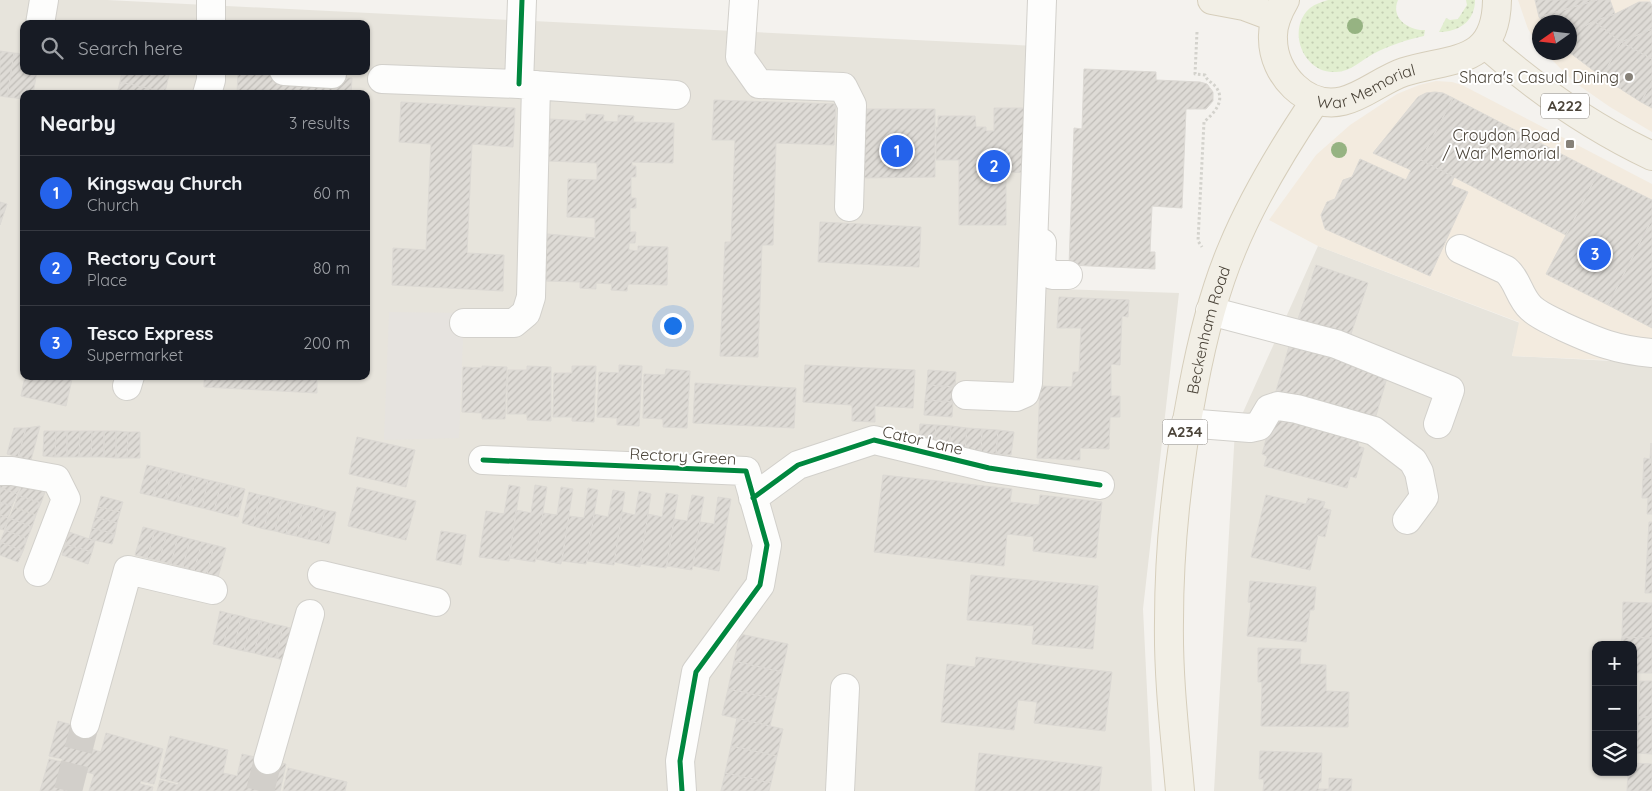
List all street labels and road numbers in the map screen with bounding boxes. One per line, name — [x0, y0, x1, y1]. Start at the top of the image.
street label: War Memorial — [1315, 59, 1417, 113]
road number: A222 — [1541, 94, 1589, 118]
street label: Beckenham Road — [1182, 263, 1234, 396]
road number: A234 — [1162, 420, 1208, 444]
street label: Cator Lane — [881, 421, 965, 459]
street label: Rectory Green — [629, 443, 737, 469]

